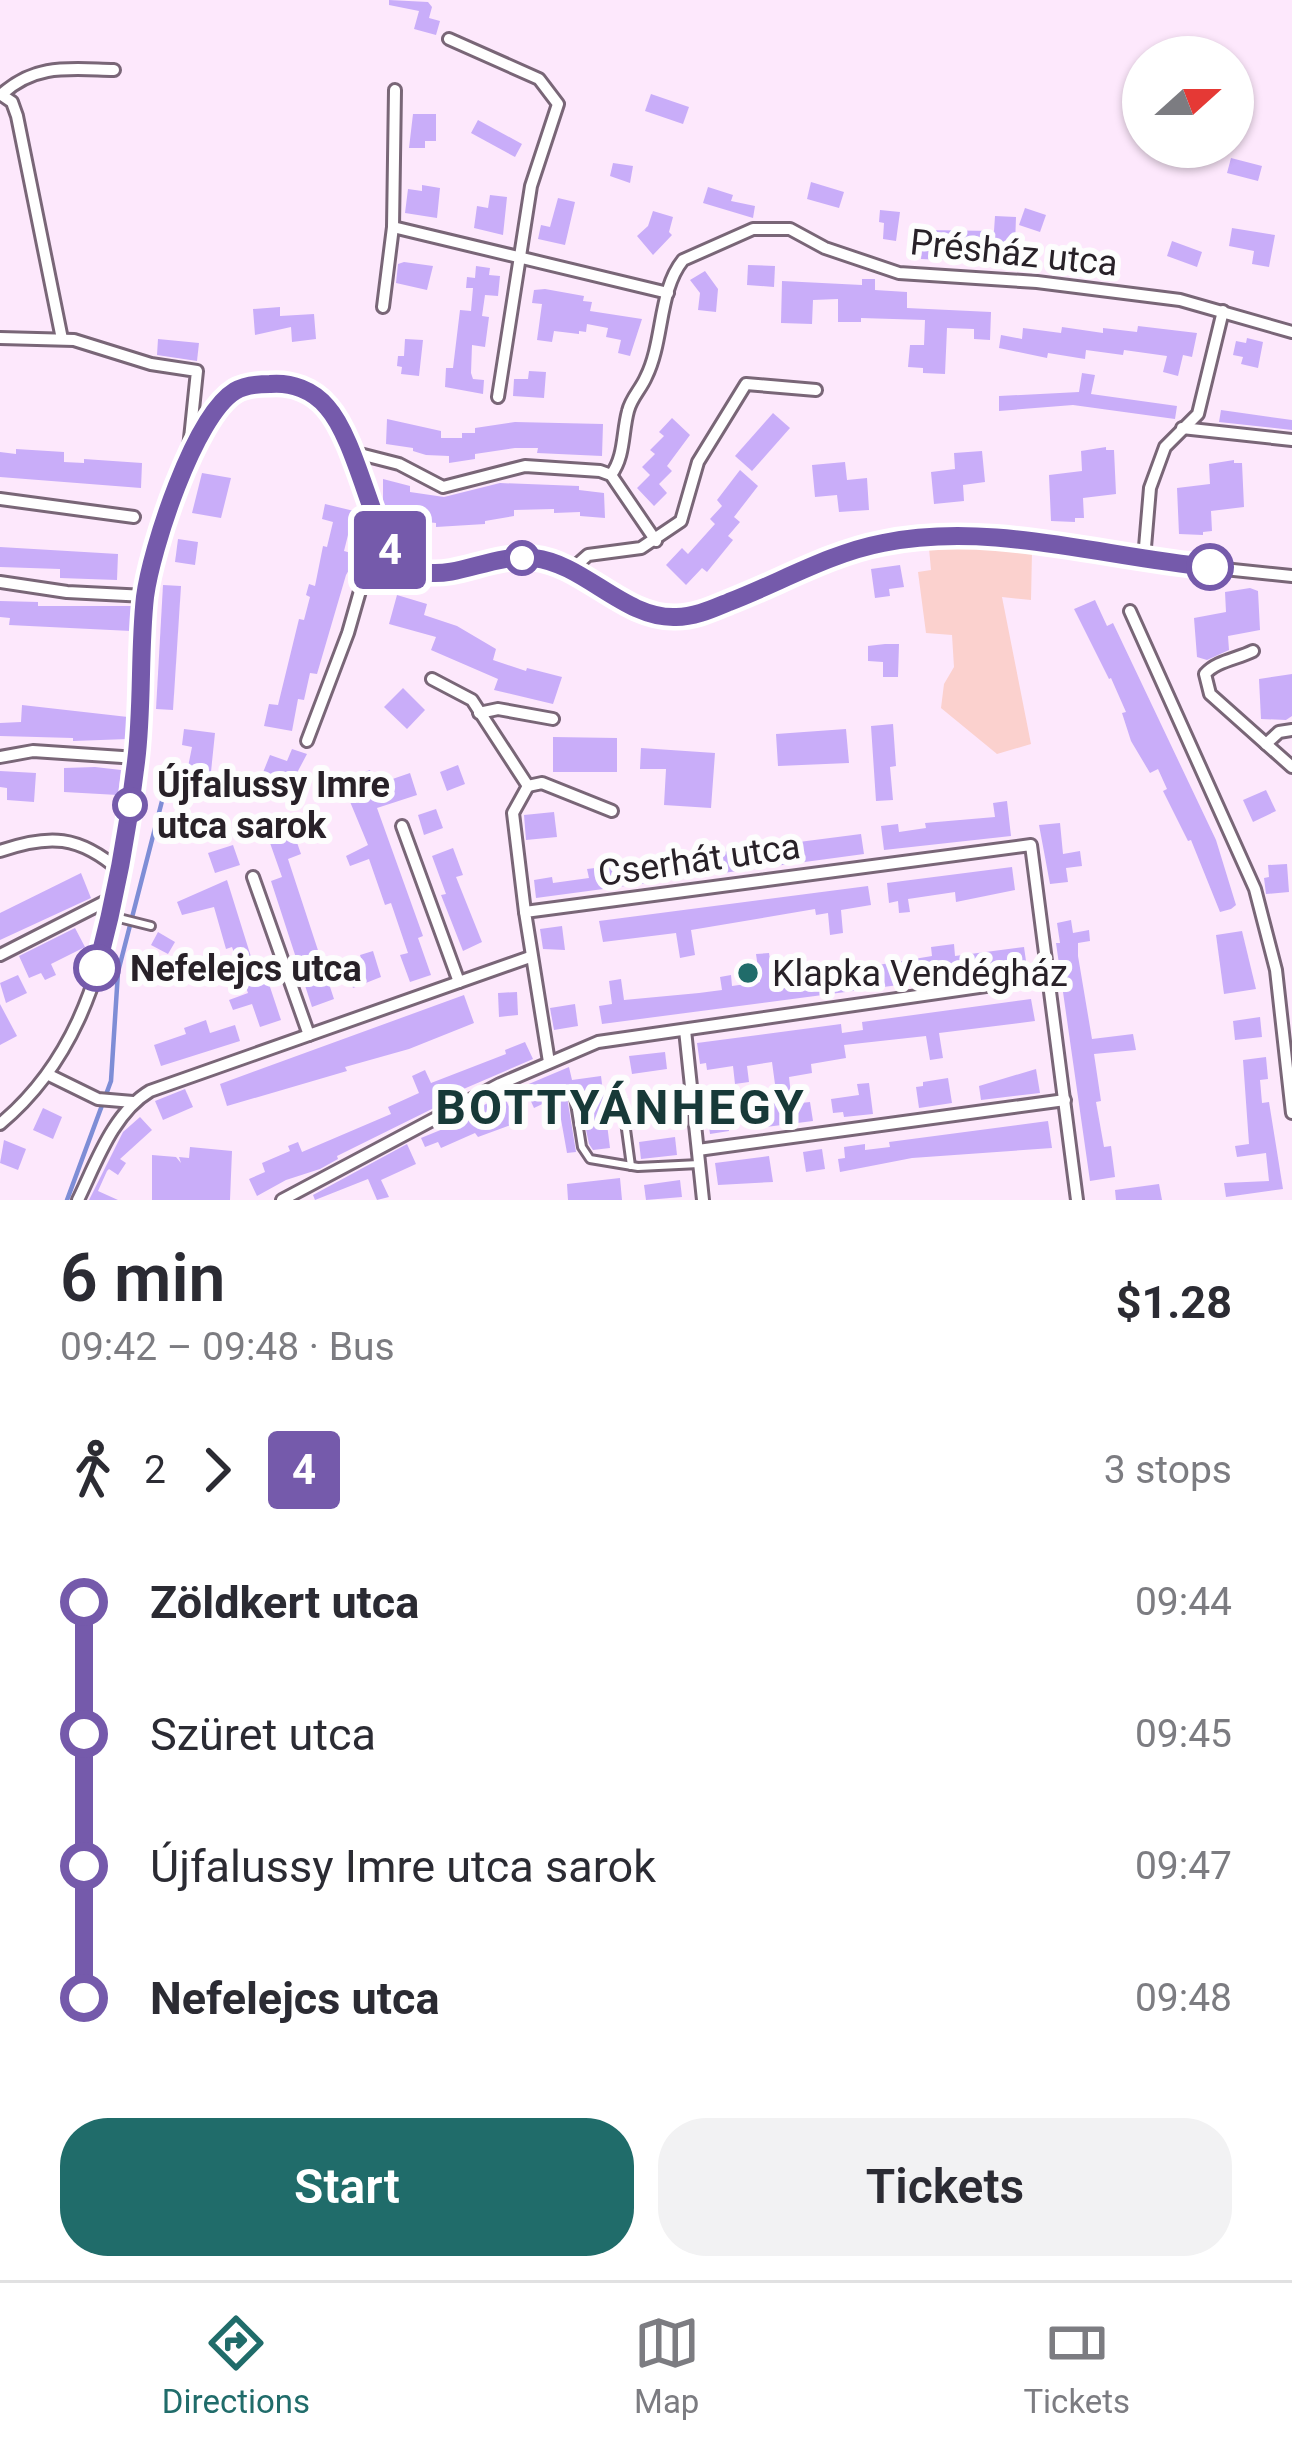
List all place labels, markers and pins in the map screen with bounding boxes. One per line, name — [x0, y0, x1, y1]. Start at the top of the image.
unlabelled marker — [506, 542, 538, 574]
unlabelled marker — [1188, 545, 1232, 589]
place label: Újfalussy Imre utca sarok — [157, 763, 390, 847]
marker: Újfalussy Imre utca sarok — [114, 789, 146, 821]
marker: Nefelejcs utca — [75, 946, 119, 990]
place label: Nefelejcs utca — [130, 948, 362, 990]
place label: Klapka Vendégház — [772, 953, 1068, 995]
marker: Klapka Vendégház — [735, 960, 761, 986]

